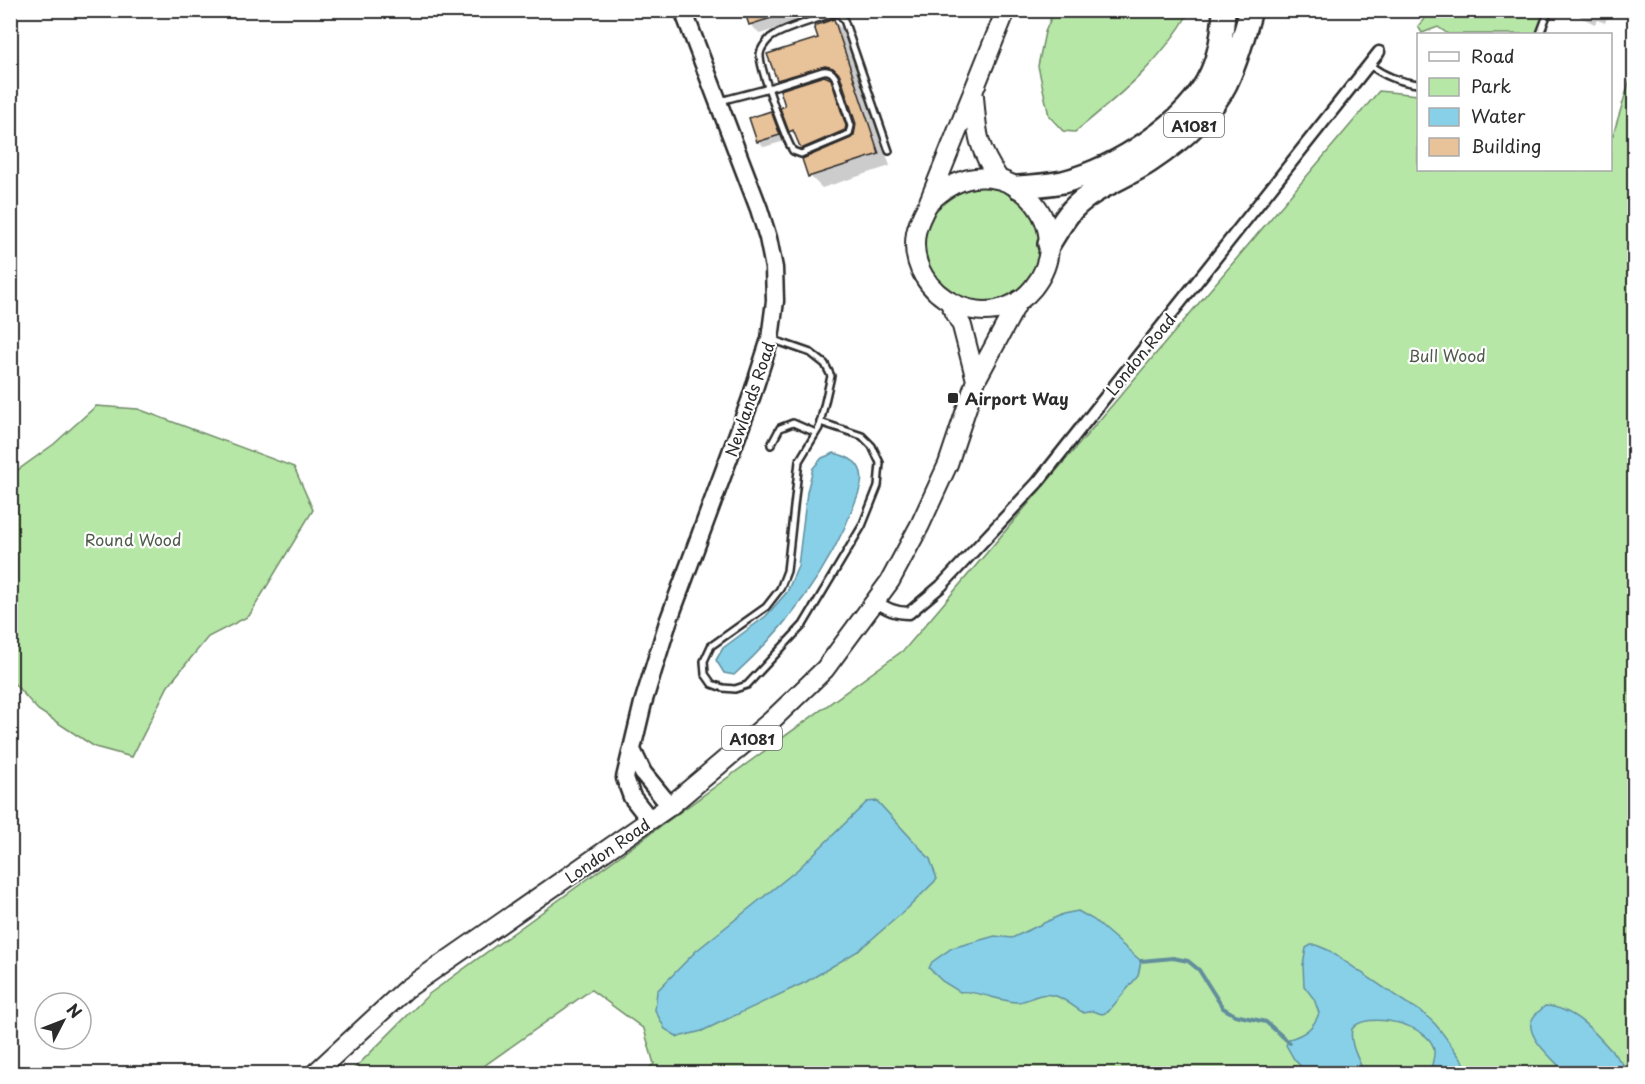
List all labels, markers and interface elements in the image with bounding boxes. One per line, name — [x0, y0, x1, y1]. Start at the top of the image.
legend — [1417, 33, 1612, 171]
text: Road — [1471, 42, 1515, 69]
text: Park — [1471, 72, 1511, 99]
text: Water — [1471, 102, 1526, 129]
road number: A1081 — [1164, 113, 1224, 137]
text: Building — [1471, 132, 1541, 159]
street label: London Road — [1099, 308, 1181, 400]
street label: Newlands Road — [718, 338, 780, 460]
park label: Bull Wood — [1408, 343, 1486, 367]
place label: Airport Way — [965, 386, 1068, 410]
marker: Airport Way — [946, 391, 960, 405]
park label: Round Wood — [85, 527, 181, 551]
road number: A1081 — [722, 726, 782, 750]
street label: London Road — [559, 812, 655, 888]
north arrow — [33, 991, 93, 1051]
text: N — [62, 998, 88, 1023]

